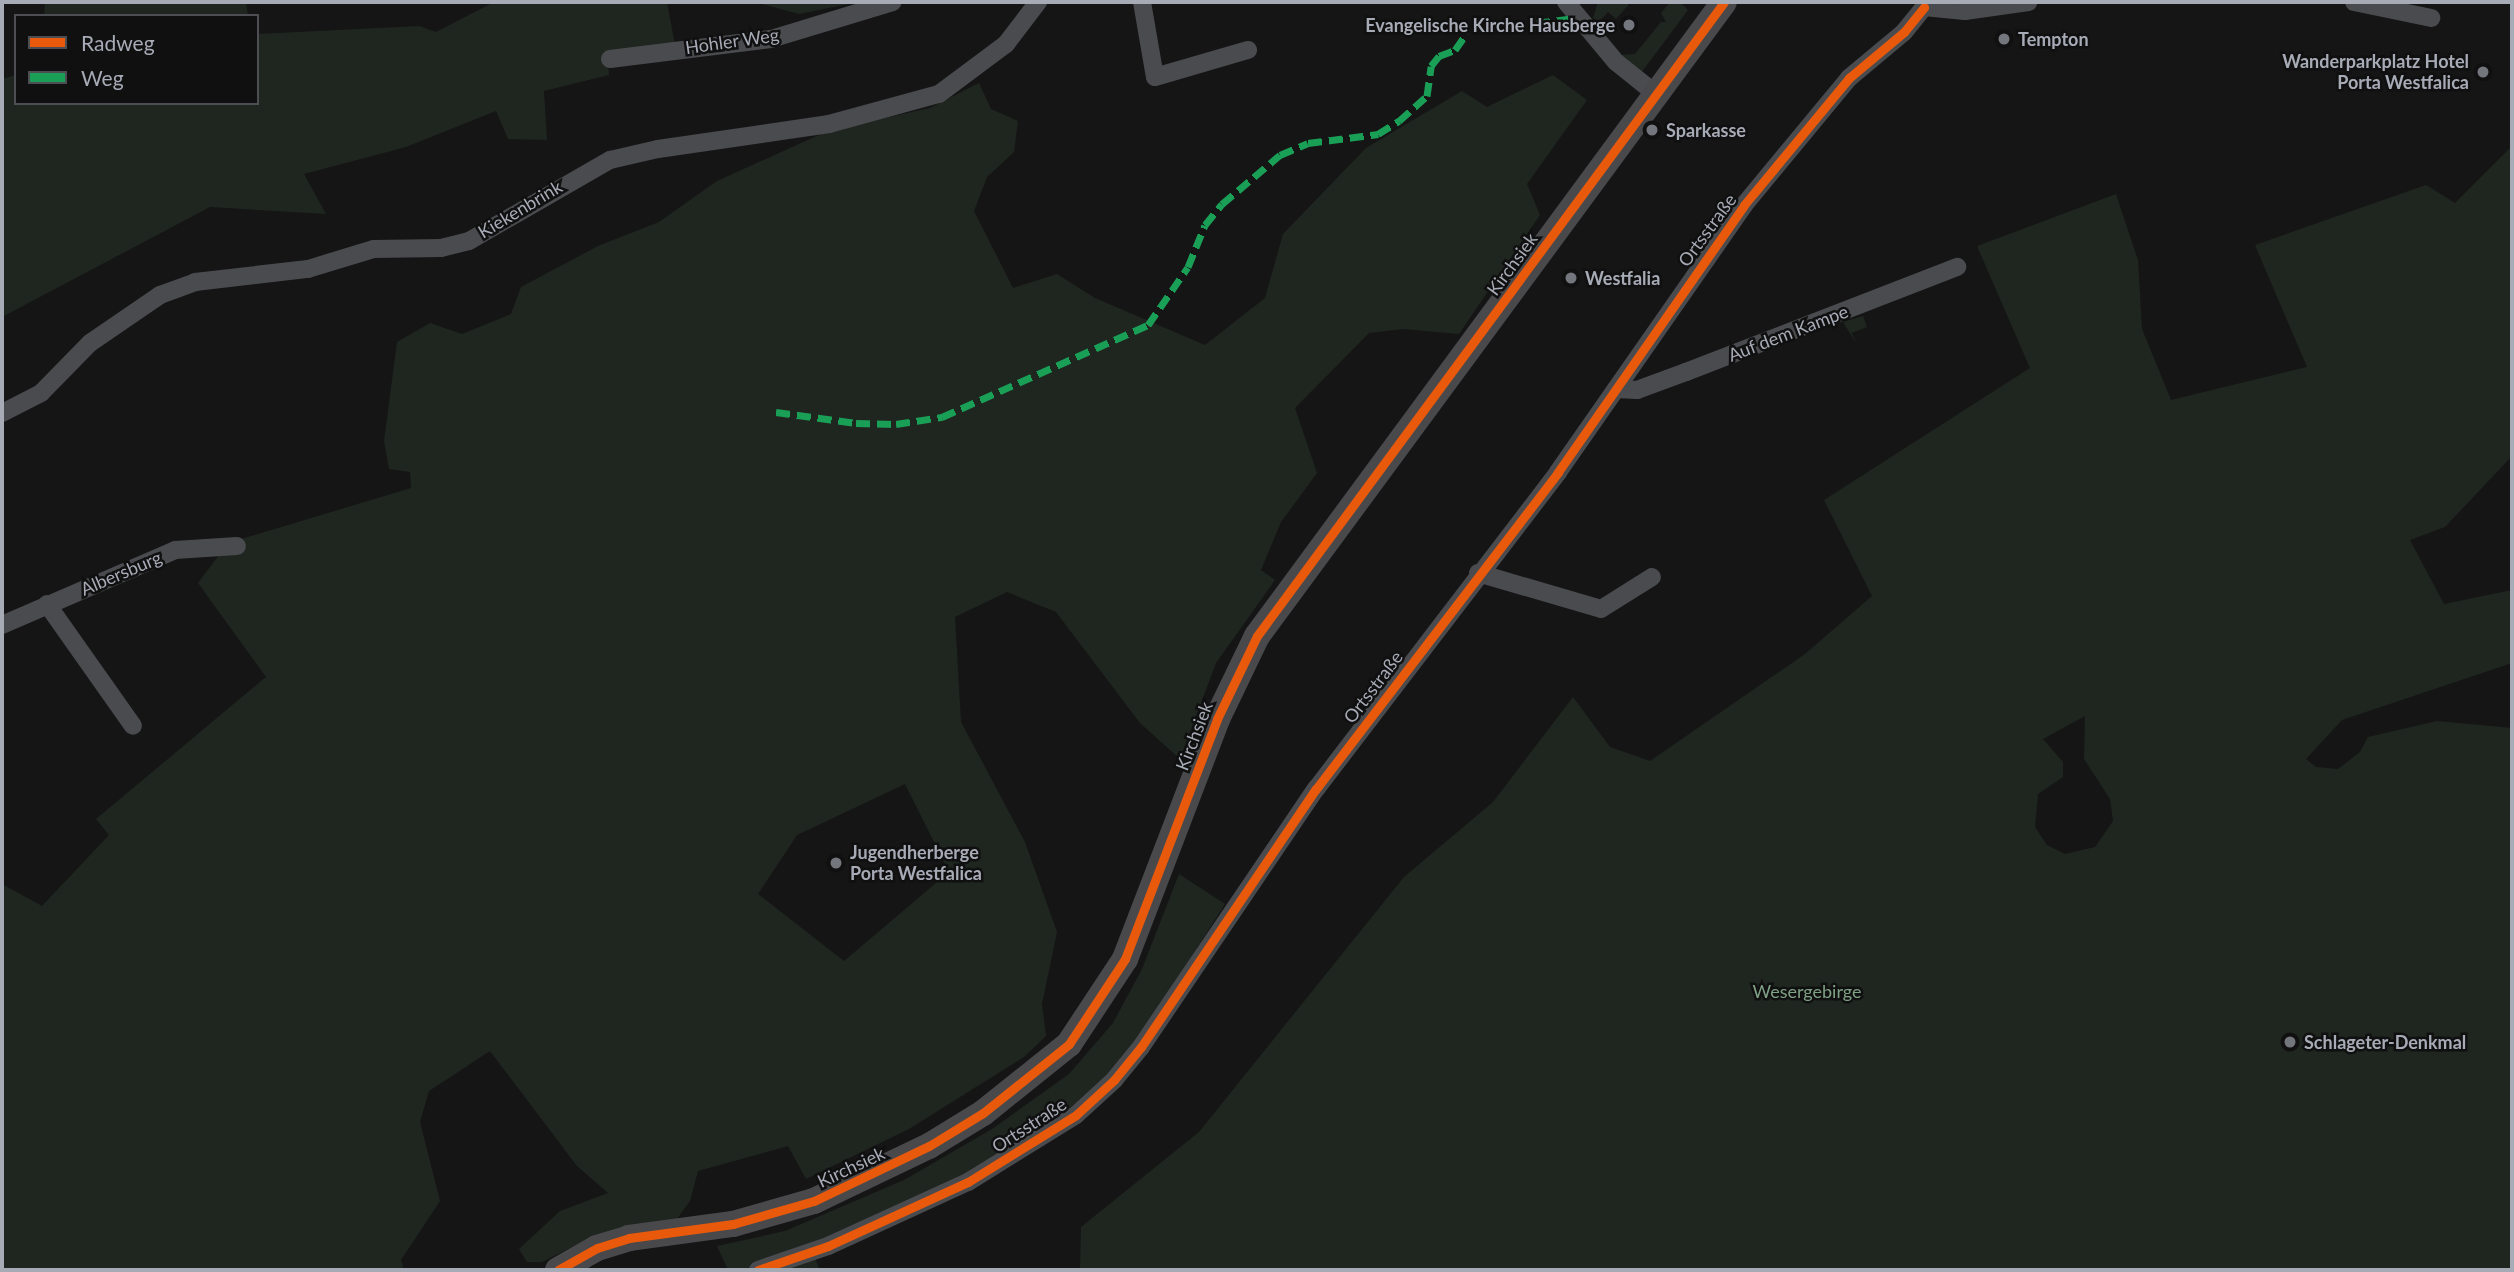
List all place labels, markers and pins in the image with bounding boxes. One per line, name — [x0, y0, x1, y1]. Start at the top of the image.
place label: Evangelische Kirche Hausberge — [1365, 14, 1615, 36]
marker: Evangelische Kirche Hausberge — [1621, 17, 1637, 33]
place label: Tempton — [2018, 28, 2089, 50]
marker: Tempton — [1996, 31, 2012, 47]
place label: Wanderparkplatz Hotel Porta Westfalica — [2282, 51, 2469, 94]
marker: Wanderparkplatz Hotel Porta Westfalica — [2475, 64, 2491, 80]
place label: Sparkasse — [1666, 119, 1746, 141]
marker: Sparkasse — [1644, 122, 1660, 138]
place label: Westfalia — [1585, 267, 1660, 289]
marker: Westfalia — [1563, 270, 1579, 286]
place label: Jugendherberge Porta Westfalica — [850, 842, 982, 884]
marker: Jugendherberge Porta Westfalica — [828, 855, 844, 871]
place label: Schlageter-Denkmal — [2304, 1031, 2466, 1053]
marker: Schlageter-Denkmal — [2282, 1034, 2298, 1050]

